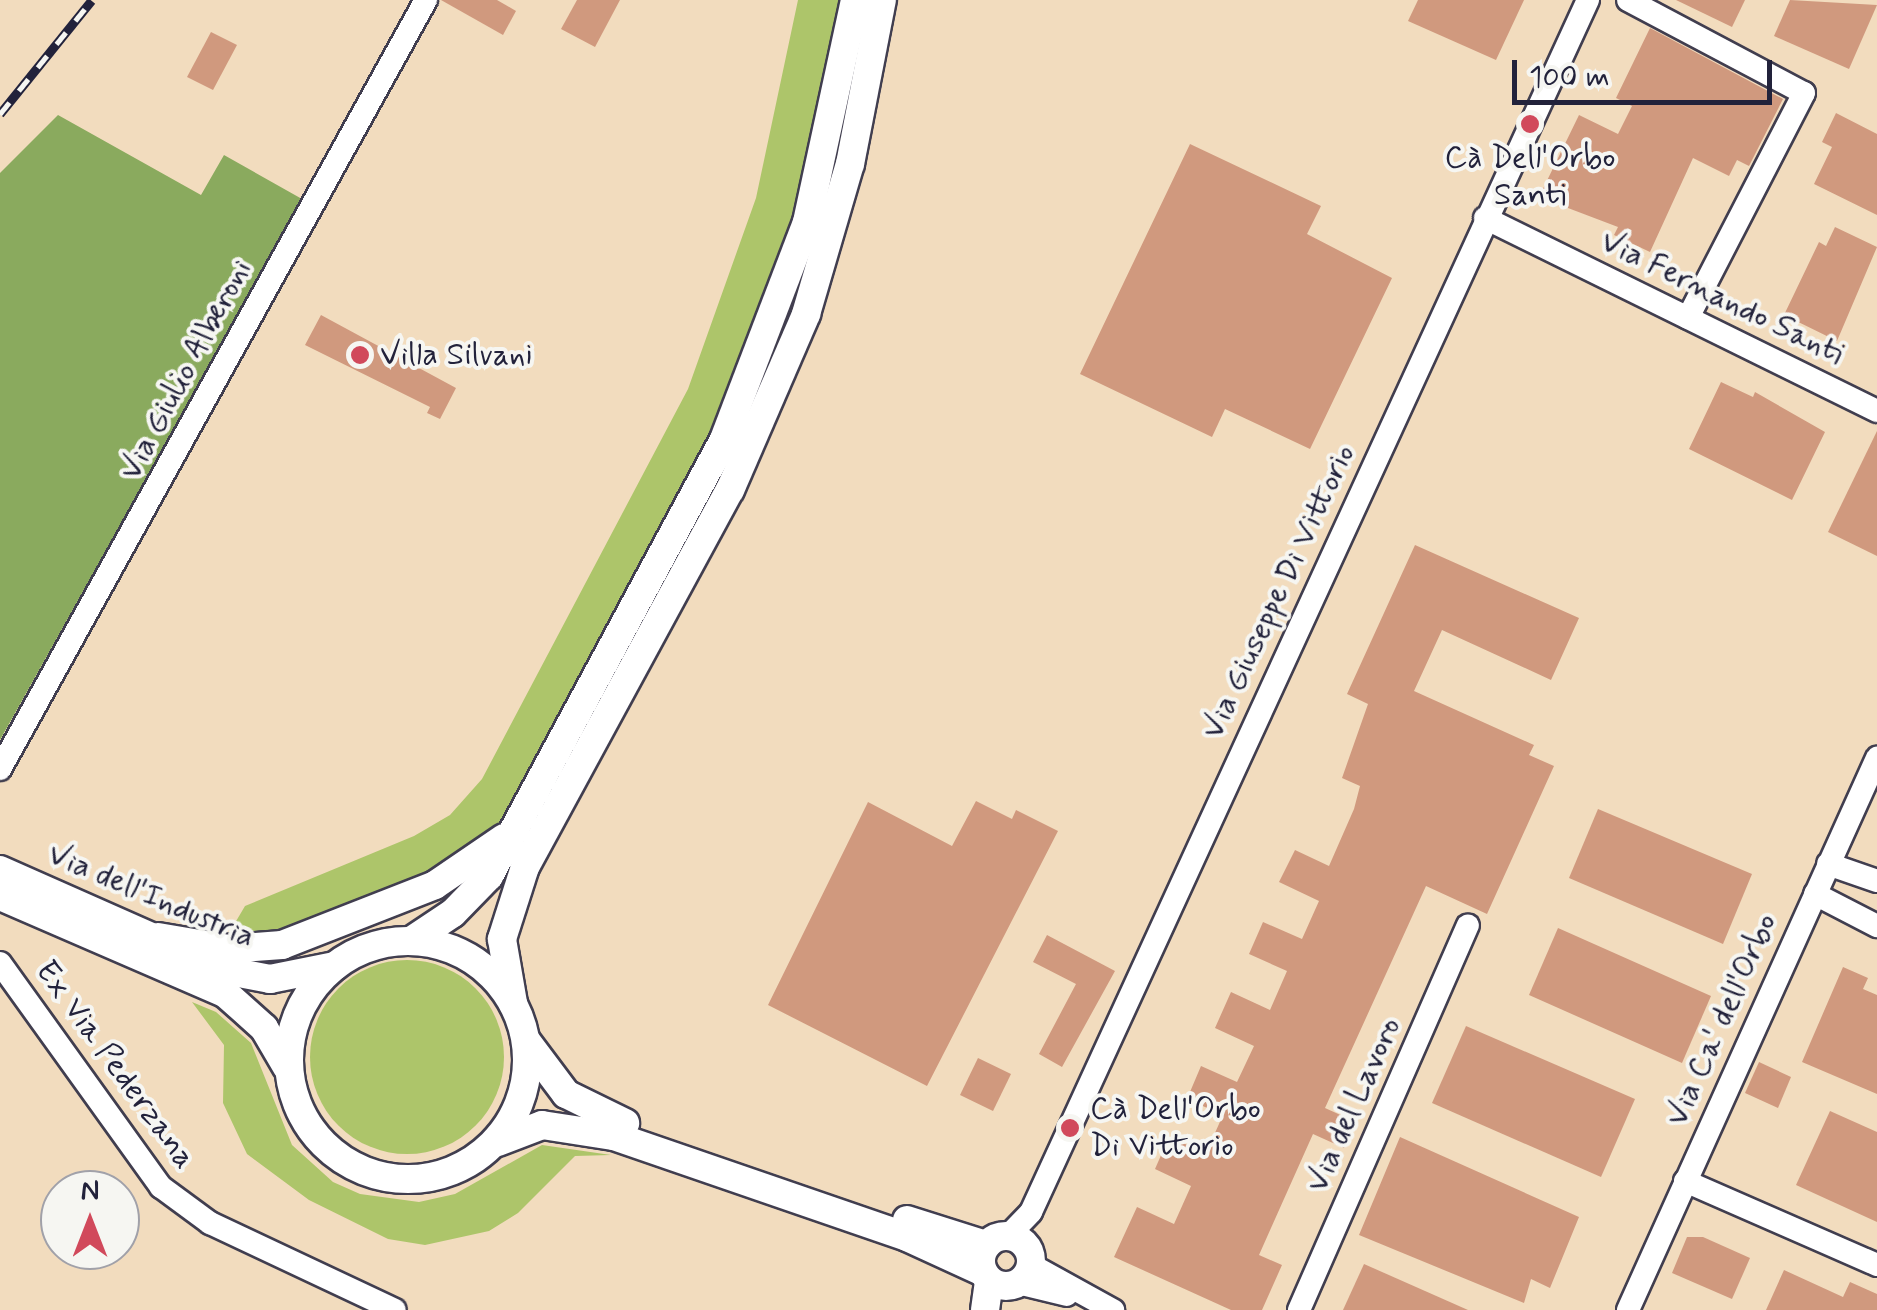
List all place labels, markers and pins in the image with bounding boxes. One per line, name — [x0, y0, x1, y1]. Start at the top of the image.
marker: Cà Dell'Orbo Santi — [1519, 113, 1541, 135]
place label: Cà Dell'Orbo Santi — [1445, 140, 1615, 215]
place label: Villa Silvani — [380, 336, 532, 374]
marker: Villa Silvani — [349, 344, 371, 366]
place label: Cà Dell'Orbo Di Vittorio — [1090, 1091, 1261, 1166]
marker: Cà Dell'Orbo Di Vittorio — [1059, 1117, 1081, 1139]

